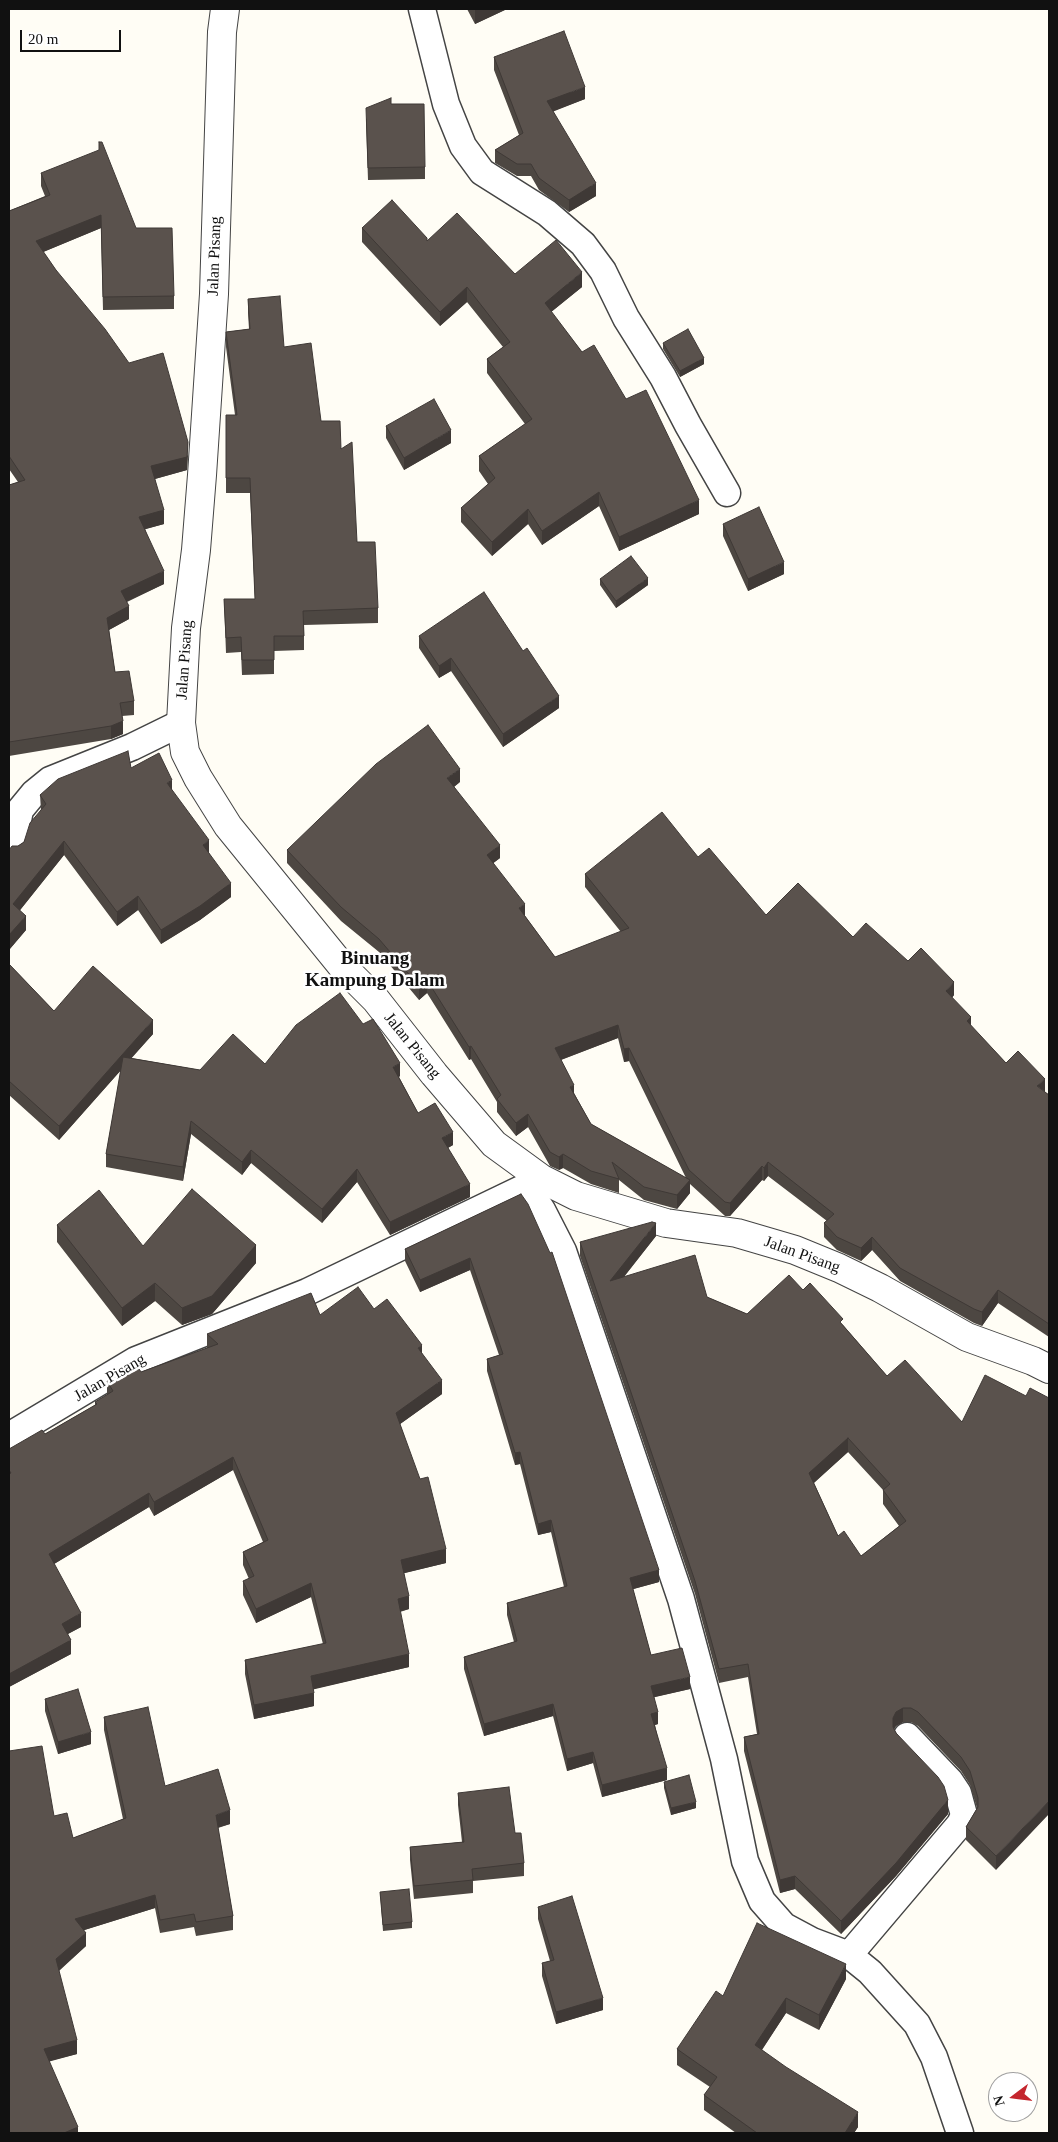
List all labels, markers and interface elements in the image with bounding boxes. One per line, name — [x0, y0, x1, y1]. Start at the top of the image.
scale bar — [22, 20, 124, 52]
text: 20 m — [28, 31, 58, 47]
street label: Jalan Pisang — [204, 216, 226, 296]
street label: Jalan Pisang — [173, 620, 197, 700]
district label: Binuang Kampung Dalam — [305, 948, 445, 992]
street label: Jalan Pisang — [380, 1009, 444, 1083]
street label: Jalan Pisang — [761, 1232, 843, 1278]
street label: Jalan Pisang — [71, 1350, 149, 1406]
north arrow — [988, 2072, 1038, 2122]
text: N — [990, 2094, 1008, 2108]

